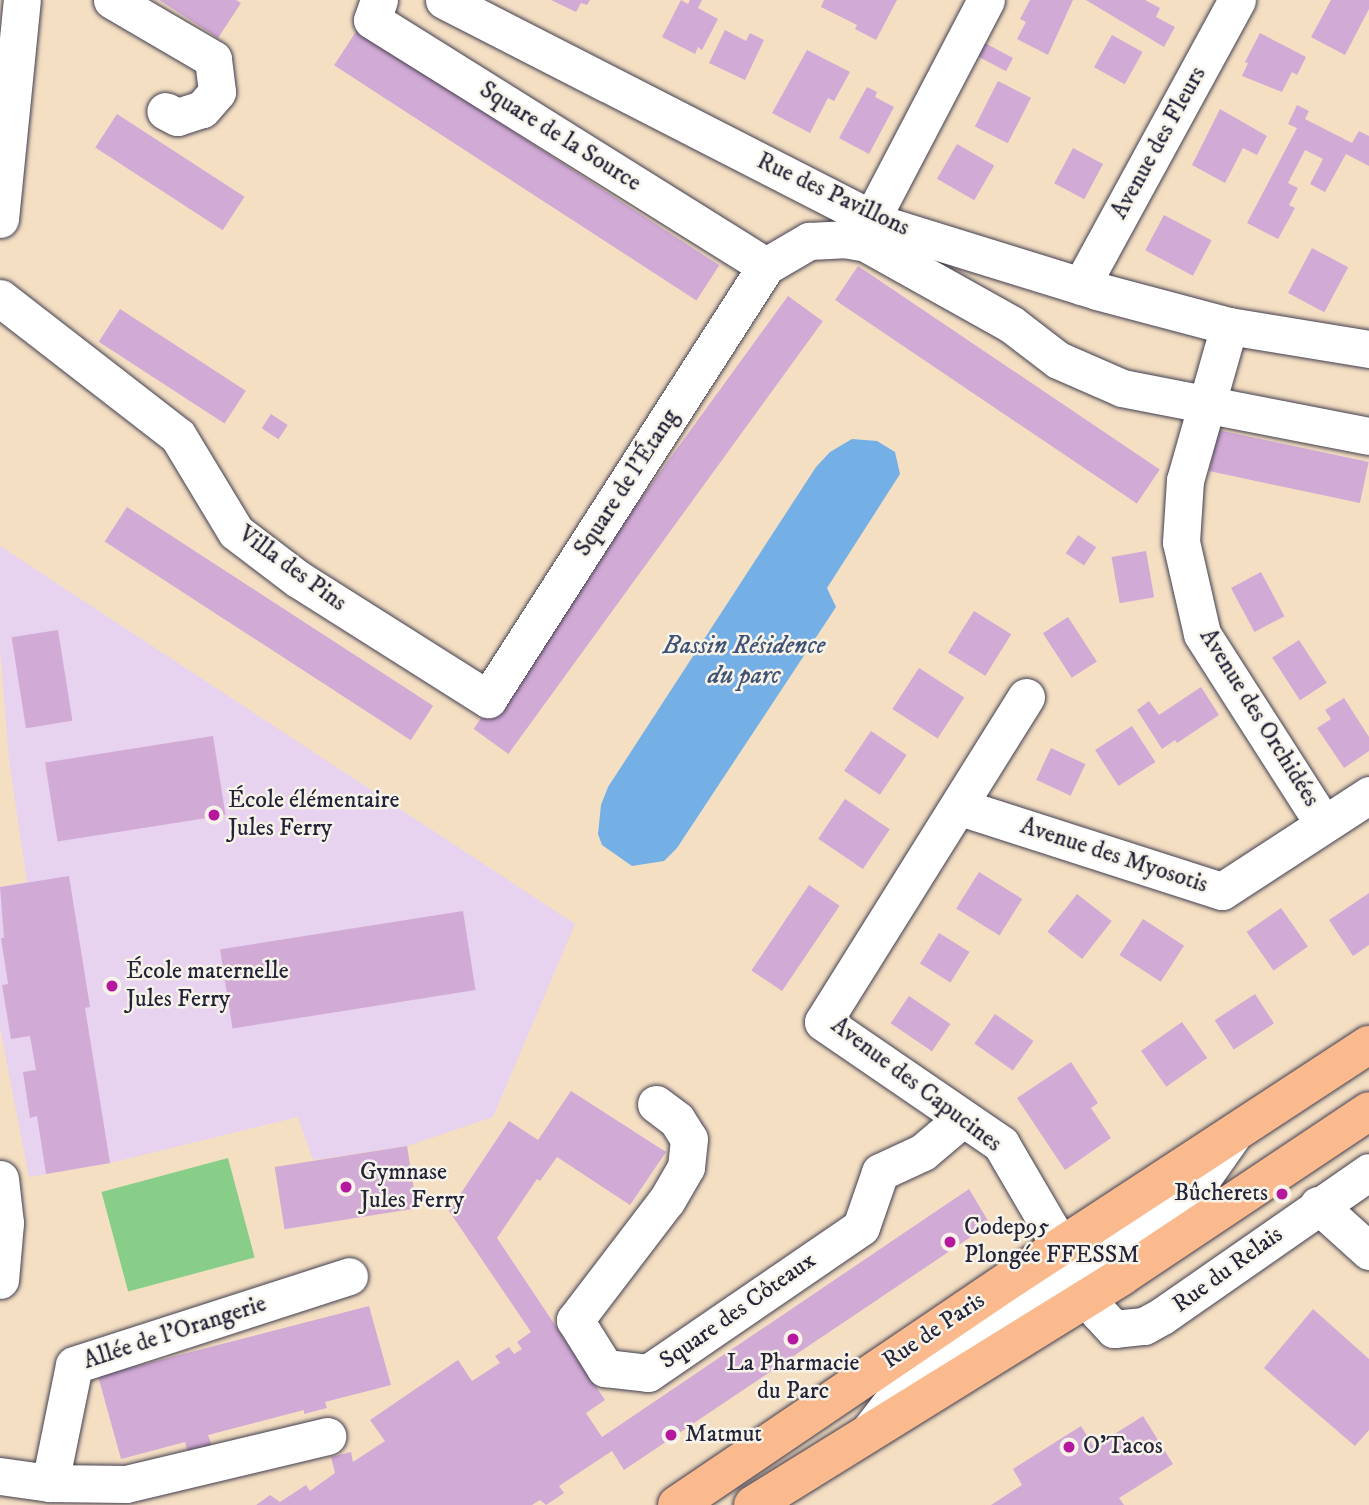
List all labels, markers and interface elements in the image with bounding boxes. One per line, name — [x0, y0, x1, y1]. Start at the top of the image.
street label: Avenue des Fleurs — [1105, 62, 1213, 224]
street label: Square de la Source — [474, 76, 646, 198]
street label: Rue des Pavillons — [752, 147, 914, 243]
street label: Square de l'Étang — [569, 404, 685, 562]
street label: Villa des Pins — [232, 520, 352, 618]
street label: Avenue des Orchidées — [1193, 624, 1325, 812]
water label: Bassin Résidence du parc — [663, 630, 825, 692]
place label: École élémentaire Jules Ferry — [228, 787, 399, 843]
marker: École élémentaire Jules Ferry — [206, 807, 222, 823]
street label: Avenue des Myosotis — [1017, 812, 1211, 900]
place label: École maternelle Jules Ferry — [126, 958, 289, 1014]
marker: École maternelle Jules Ferry — [104, 978, 120, 994]
street label: Avenue des Capucines — [825, 1011, 1007, 1159]
place label: Gymnase Jules Ferry — [360, 1159, 464, 1215]
marker: Gymnase Jules Ferry — [338, 1179, 354, 1195]
place label: Bûcherets — [1174, 1180, 1268, 1208]
marker: Bûcherets — [1274, 1186, 1290, 1202]
place label: Codep95 Plongée FFESSM — [964, 1214, 1139, 1270]
street label: Rue du Relais — [1167, 1221, 1289, 1319]
marker: Codep95 Plongée FFESSM — [942, 1234, 958, 1250]
street label: Square des Côteaux — [654, 1246, 822, 1376]
street label: Rue de Paris — [877, 1286, 991, 1376]
street label: Allée de l'Orangerie — [80, 1290, 270, 1376]
marker: La Pharmacie du Parc — [785, 1331, 801, 1347]
place label: La Pharmacie du Parc — [727, 1350, 859, 1406]
place label: Matmut — [685, 1421, 762, 1449]
marker: Matmut — [663, 1427, 679, 1443]
place label: O'Tacos — [1083, 1433, 1163, 1461]
marker: O'Tacos — [1061, 1439, 1077, 1455]

